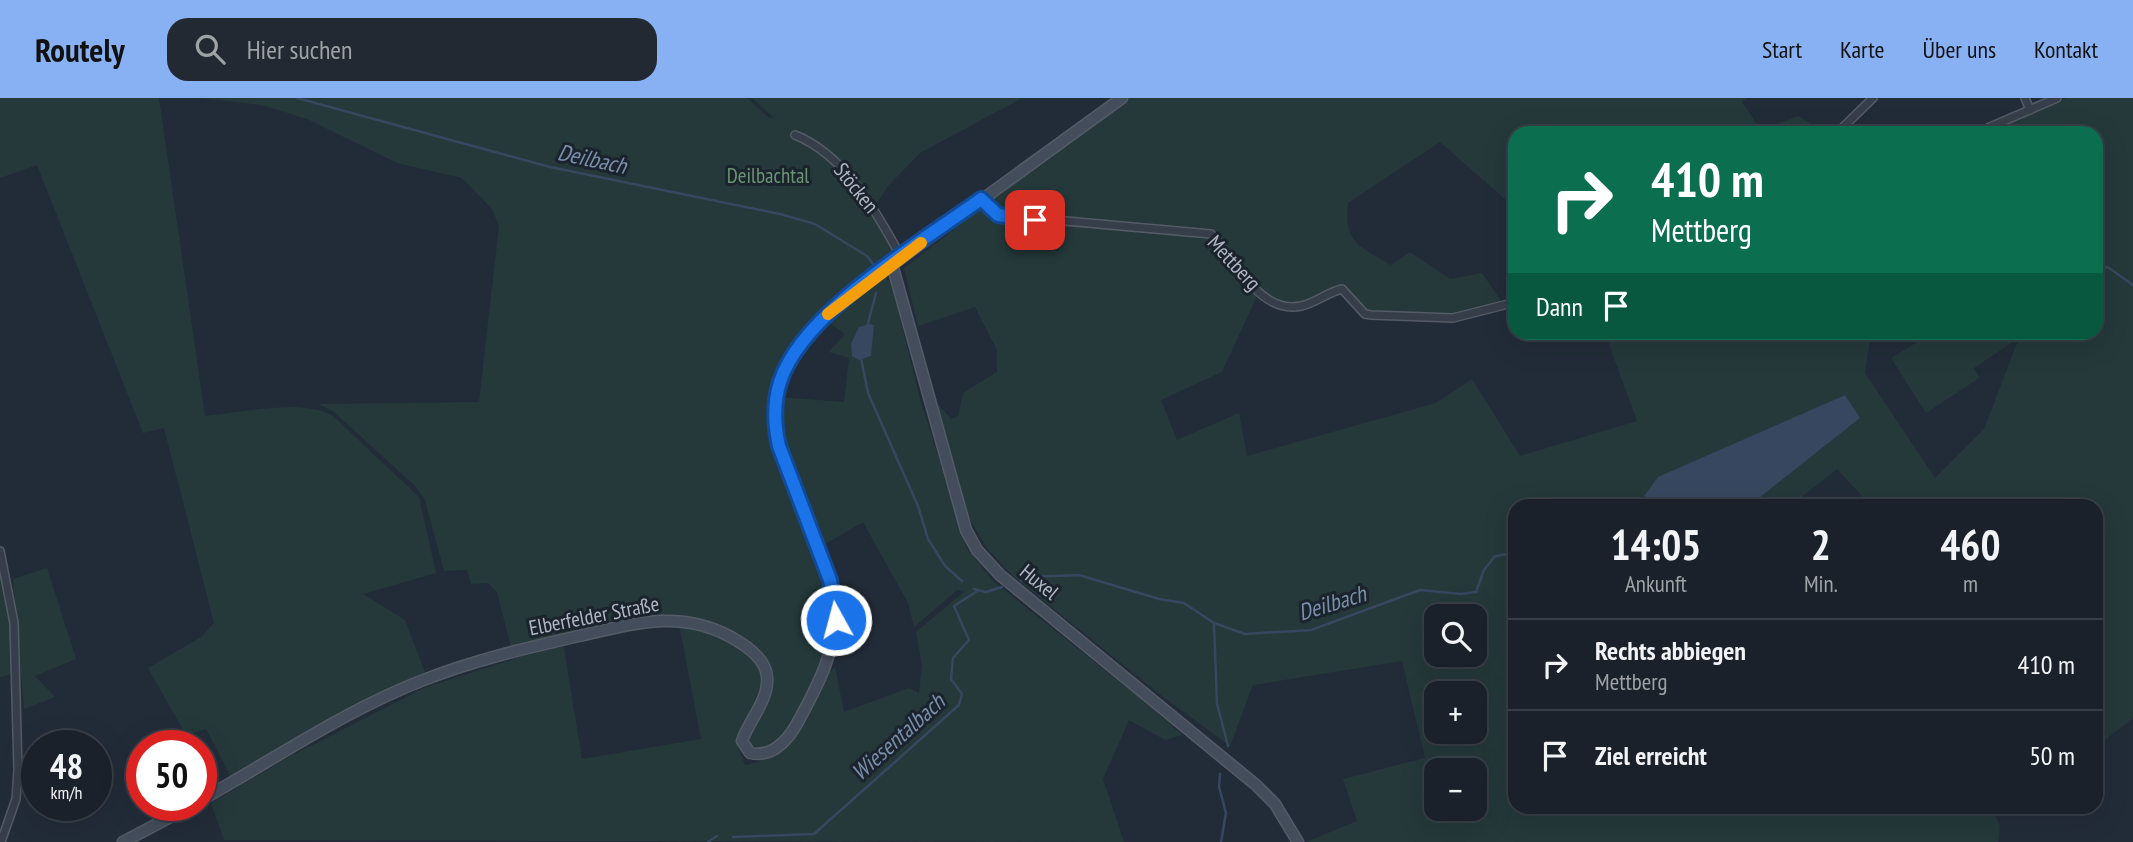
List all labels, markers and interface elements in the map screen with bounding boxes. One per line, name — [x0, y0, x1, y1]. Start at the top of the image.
search box — [167, 18, 657, 81]
text: Routely — [35, 28, 125, 71]
icon: search — [191, 30, 229, 68]
text: Hier suchen — [247, 33, 353, 66]
text: Start — [1762, 34, 1802, 65]
text: Karte — [1840, 34, 1885, 65]
text: Über uns — [1923, 34, 1996, 65]
text: Kontakt — [2034, 34, 2098, 65]
water label: Deilbach — [555, 137, 631, 180]
text: 410 m — [1651, 147, 1764, 211]
icon: right — [1536, 154, 1627, 245]
street label: Stöcken — [828, 157, 885, 218]
park label: Deilbachtal — [727, 162, 809, 189]
pin — [1005, 190, 1065, 250]
icon: arrive — [1016, 201, 1054, 239]
text: Mettberg — [1651, 209, 1752, 251]
street label: Mettberg — [1202, 229, 1267, 296]
icon: arrive — [1597, 287, 1635, 325]
text: Dann — [1536, 290, 1583, 323]
text: 14:05 — [1611, 517, 1701, 572]
text: 2 — [1811, 517, 1831, 572]
text: 460 — [1940, 517, 2000, 572]
street label: Huxel — [1014, 558, 1064, 605]
text: Ankunft — [1625, 569, 1687, 598]
text: Min. — [1804, 569, 1838, 598]
text: m — [1963, 569, 1978, 598]
water label: Deilbach — [1294, 578, 1371, 627]
position arrow — [799, 583, 873, 657]
street label: Elberfelder Straße — [527, 590, 661, 641]
map controls — [1424, 604, 1487, 821]
button: search — [1424, 604, 1487, 667]
text: Rechts abbiegen — [1595, 634, 1746, 667]
icon: right — [1536, 646, 1574, 684]
text: 410 m — [2017, 648, 2075, 681]
text: Mettberg — [1595, 667, 1668, 696]
button: + — [1424, 681, 1487, 744]
water label: Wiesentalbach — [845, 686, 952, 786]
speed limit sign: 50 — [126, 730, 217, 821]
icon: arrive — [1536, 737, 1574, 775]
text: Ziel erreicht — [1595, 739, 1707, 772]
text: 50 m — [2029, 739, 2075, 772]
text: 48 — [50, 743, 83, 789]
button: − — [1424, 758, 1487, 821]
text: km/h — [51, 781, 82, 804]

